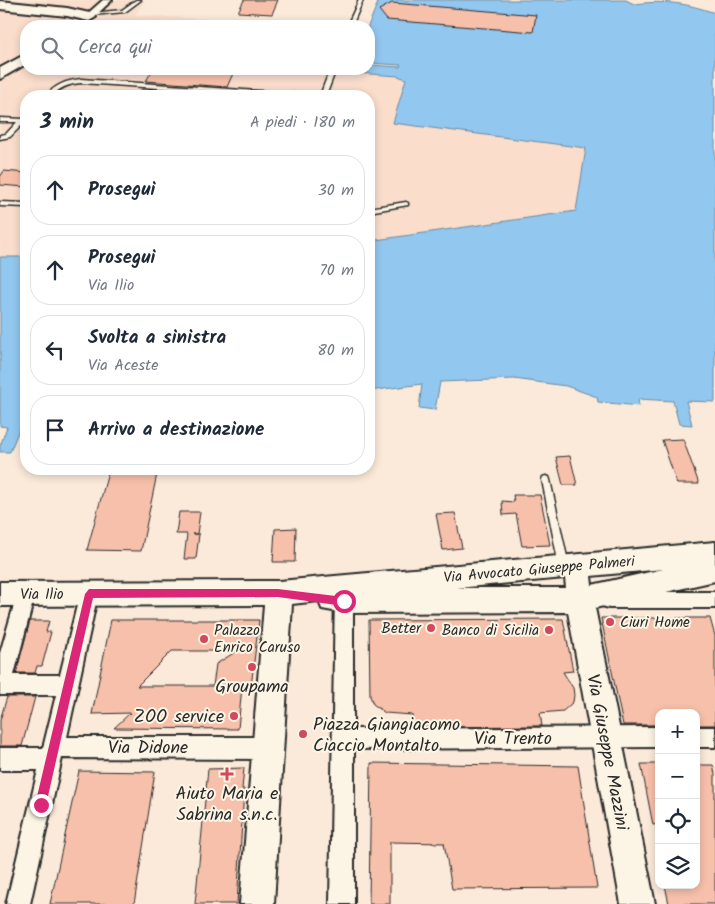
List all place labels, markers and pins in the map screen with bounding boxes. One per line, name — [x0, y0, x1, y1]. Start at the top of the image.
place label: Ciuri Home — [620, 611, 690, 635]
marker: Ciuri Home — [604, 616, 616, 628]
place label: Better — [381, 617, 422, 641]
place label: Palazzo Enrico Caruso — [214, 619, 300, 660]
place label: Banco di Sicilia — [442, 619, 539, 643]
marker: Better — [425, 622, 437, 634]
marker: Banco di Sicilia — [543, 624, 555, 636]
marker: Palazzo Enrico Caruso — [198, 633, 210, 645]
marker: Groupama — [246, 661, 258, 673]
place label: Groupama — [215, 673, 289, 702]
place label: ZOO service — [134, 703, 224, 732]
marker: ZOO service — [228, 710, 240, 722]
place label: Piazza Giangiacomo Ciaccio Montalto — [313, 711, 460, 761]
marker: Piazza Giangiacomo Ciaccio Montalto — [297, 728, 309, 740]
marker: Aiuto Maria e Sabrina s.n.c. — [221, 768, 233, 780]
place label: Aiuto Maria e Sabrina s.n.c. — [176, 780, 278, 830]

